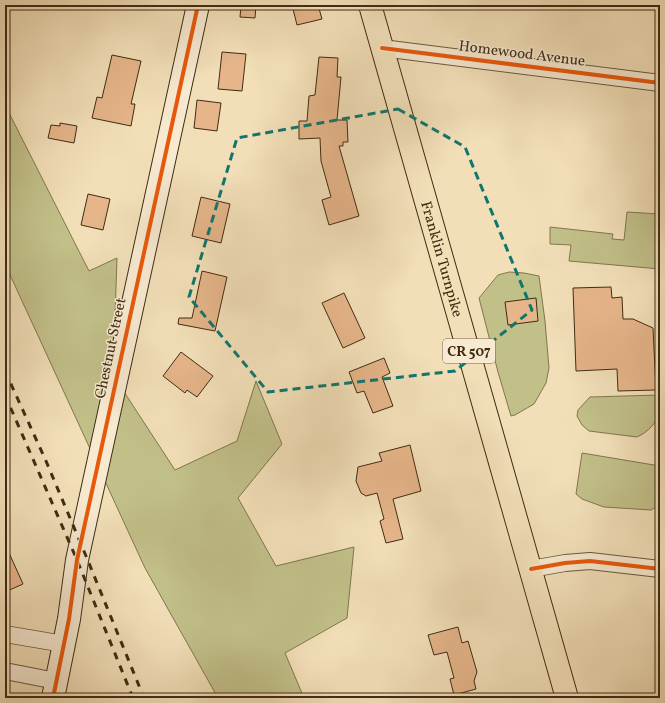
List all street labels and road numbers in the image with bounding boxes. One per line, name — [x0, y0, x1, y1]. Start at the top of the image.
street label: Homewood Avenue — [457, 36, 586, 73]
street label: Franklin Turnpike — [414, 199, 467, 320]
street label: Chestnut Street — [91, 296, 132, 401]
road number: CR 507 — [443, 339, 495, 363]

